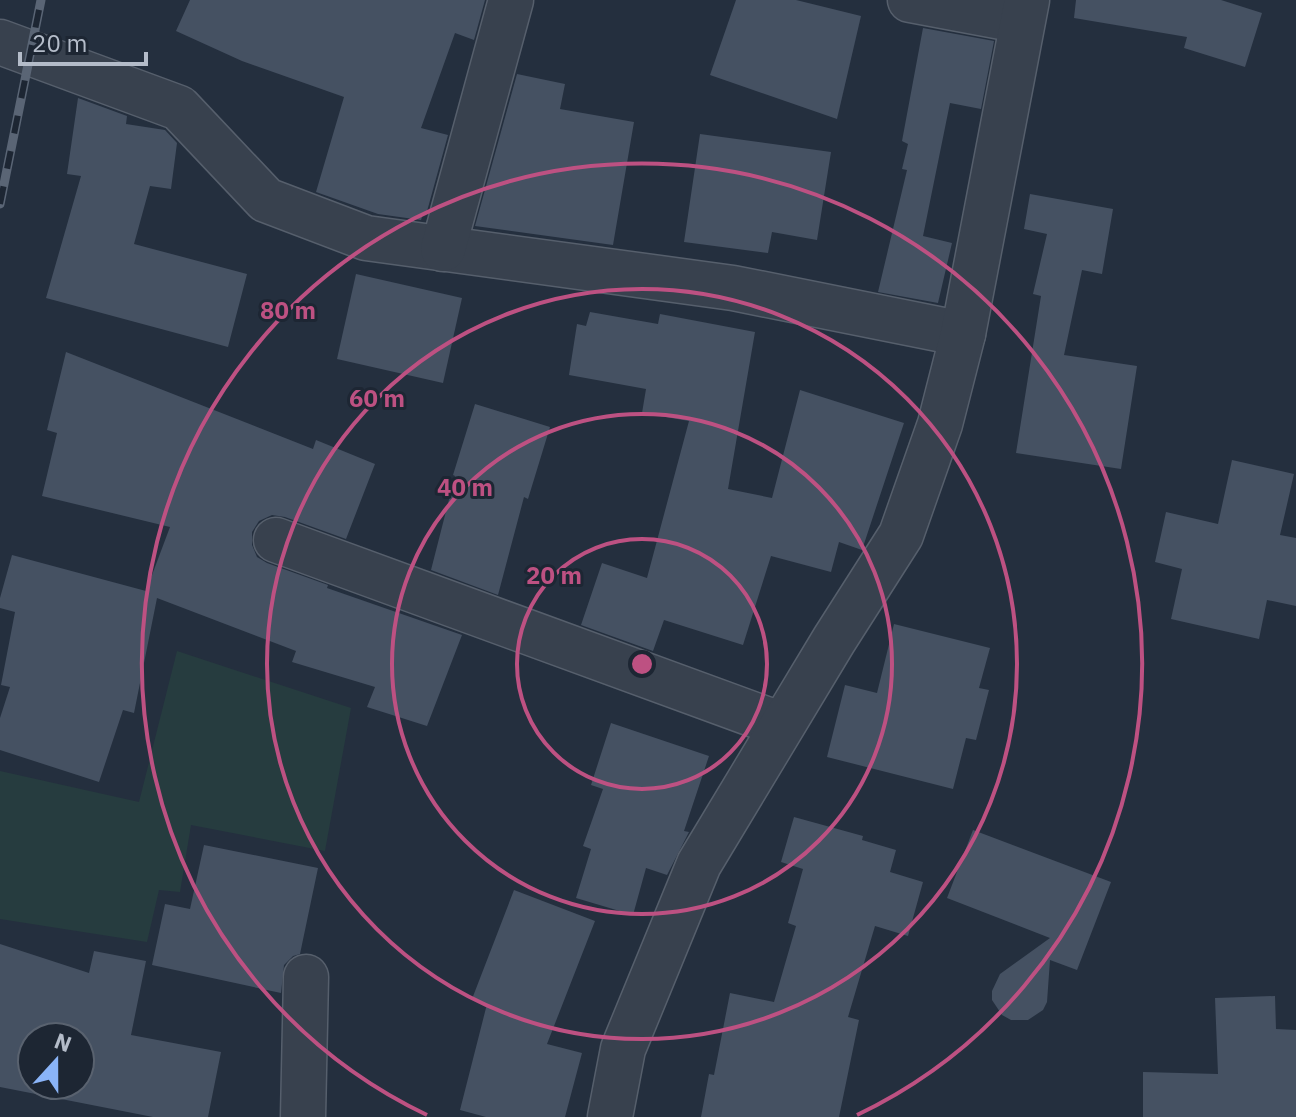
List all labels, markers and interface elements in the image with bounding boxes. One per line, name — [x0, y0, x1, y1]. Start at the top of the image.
scale bar — [20, 16, 146, 66]
text: 20 m — [32, 27, 87, 59]
text: 80 m — [260, 294, 316, 326]
text: 60 m — [349, 382, 405, 414]
text: 40 m — [437, 471, 493, 503]
text: 20 m — [526, 559, 582, 591]
centre of rings — [628, 650, 656, 678]
north arrow — [16, 1021, 96, 1101]
text: N — [51, 1025, 76, 1058]

